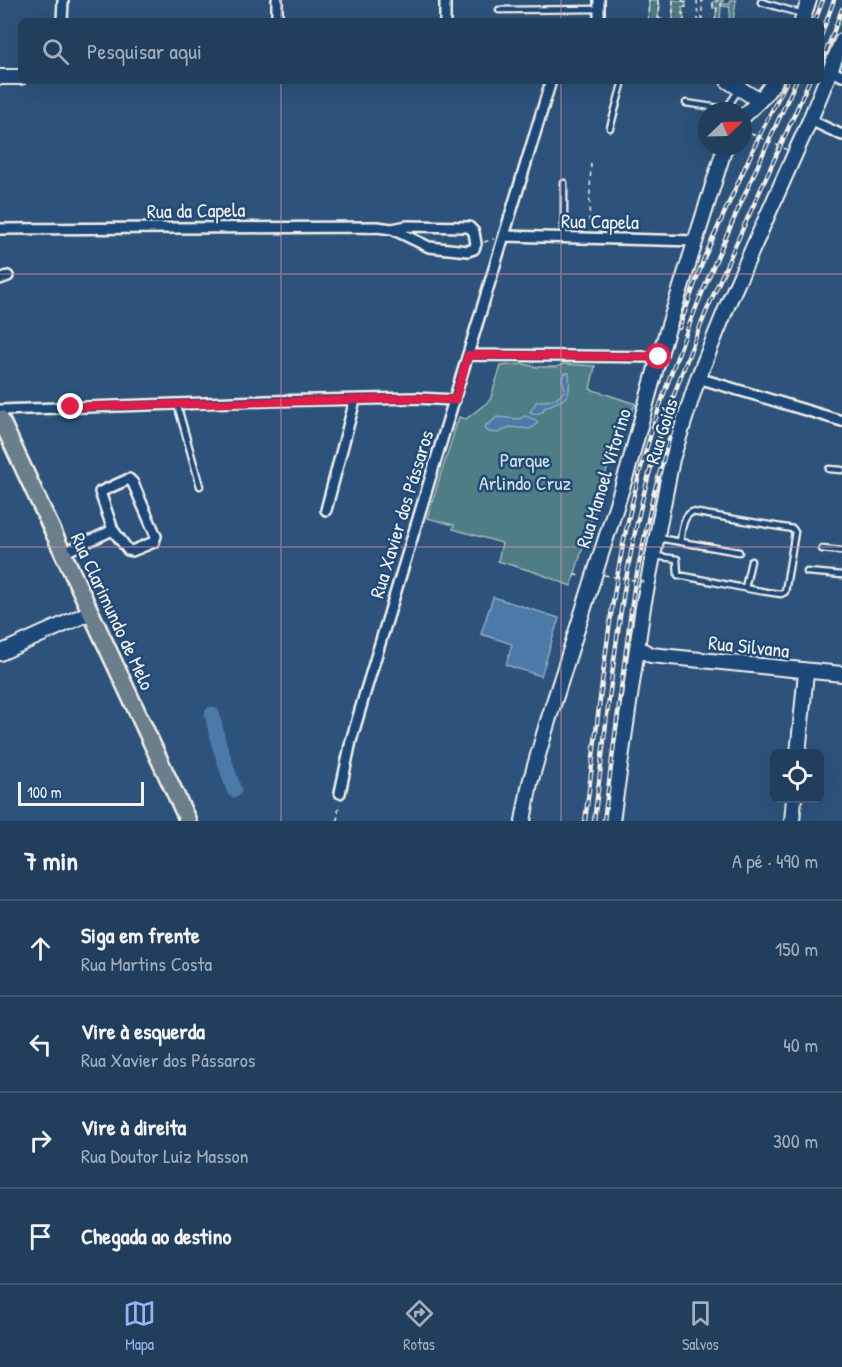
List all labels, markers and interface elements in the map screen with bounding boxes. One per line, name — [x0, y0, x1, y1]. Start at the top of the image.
search box — [18, 18, 824, 84]
icon: search — [39, 35, 72, 68]
text: Pesquisar aqui — [87, 36, 202, 66]
north arrow — [698, 102, 752, 156]
street label: Rua da Capela — [147, 196, 246, 224]
street label: Rua Capela — [561, 207, 639, 235]
route start — [645, 343, 671, 369]
route end — [57, 393, 83, 419]
street label: Rua Goiás — [638, 395, 684, 467]
street label: Rua Manoel Vitorino — [569, 405, 637, 551]
street label: Rua Xavier dos Pássaros — [363, 426, 439, 601]
park label: Parque Arlindo Cruz — [479, 446, 571, 496]
street label: Rua Clarimundo de Melo — [65, 528, 161, 694]
street label: Rua Silvana — [707, 628, 791, 664]
map controls — [770, 749, 824, 803]
button: locate — [770, 749, 824, 803]
scale bar — [18, 779, 144, 806]
text: 100 m — [27, 781, 62, 803]
text: 7 min — [24, 843, 78, 878]
text: A pé · 490 m — [732, 847, 818, 874]
text: Siga em frente — [81, 920, 200, 950]
icon: ahead — [24, 932, 57, 965]
text: 150 m — [775, 935, 818, 962]
text: Rua Martins Costa — [81, 950, 212, 977]
text: Vire à esquerda — [81, 1016, 205, 1046]
icon: left — [24, 1028, 57, 1061]
text: 40 m — [783, 1031, 818, 1058]
text: Rua Xavier dos Pássaros — [81, 1046, 255, 1073]
text: Vire à direita — [81, 1112, 186, 1142]
icon: right — [24, 1124, 57, 1157]
text: 300 m — [773, 1127, 818, 1154]
text: Rua Doutor Luiz Masson — [81, 1142, 249, 1169]
icon: arrive — [24, 1220, 57, 1253]
text: Chegada ao destino — [81, 1221, 231, 1251]
tab: Mapa — [123, 1297, 156, 1355]
tab: Rotas — [403, 1297, 436, 1355]
tab: Salvos — [682, 1297, 719, 1355]

